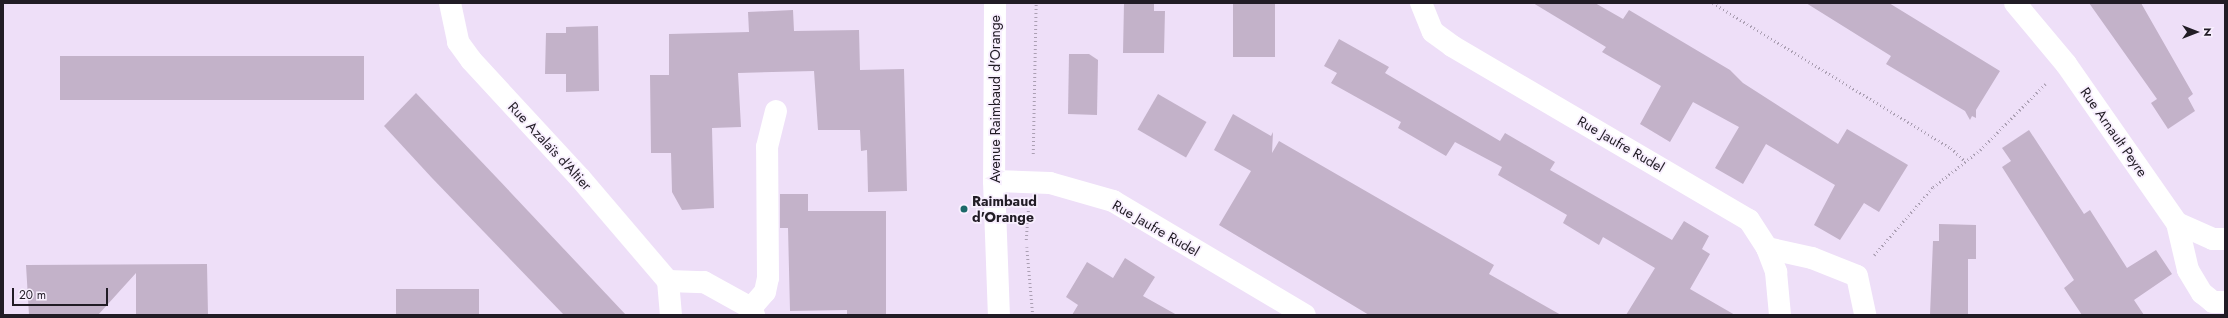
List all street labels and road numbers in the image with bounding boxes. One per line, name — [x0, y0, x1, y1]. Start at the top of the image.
street label: Avenue Raimbaud d'Orange — [987, 15, 1003, 183]
street label: Rue Arnault Peyre — [2077, 84, 2151, 180]
street label: Rue Azalaïs d'Altier — [505, 98, 595, 194]
street label: Rue Jaufre Rudel — [1575, 112, 1667, 176]
street label: Rue Jaufre Rudel — [1110, 196, 1202, 260]

